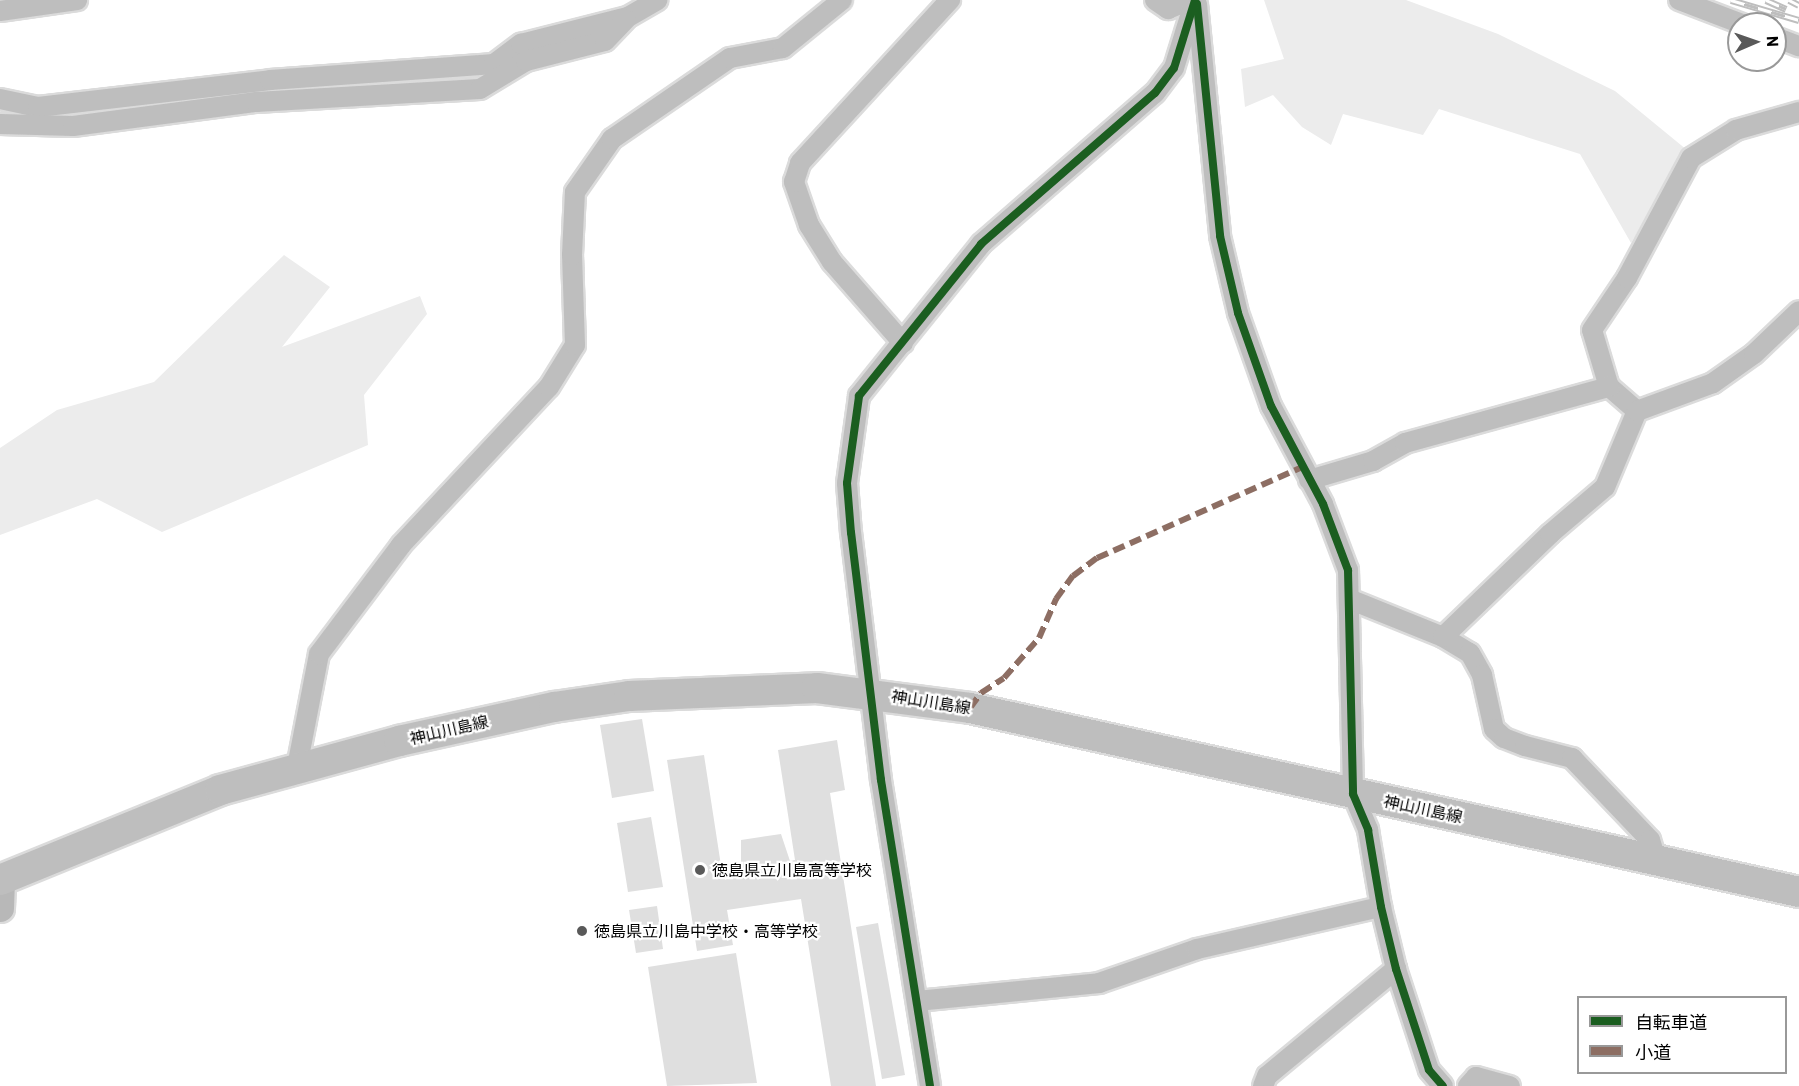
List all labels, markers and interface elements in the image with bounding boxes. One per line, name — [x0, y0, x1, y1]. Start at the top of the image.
north arrow — [1727, 12, 1787, 72]
text: N — [1764, 36, 1783, 47]
street label: 神山川島線 — [890, 686, 972, 718]
street label: 神山川島線 — [408, 712, 490, 748]
street label: 神山川島線 — [1382, 791, 1464, 827]
place label: 徳島県立川島高等学校 — [712, 860, 872, 880]
marker: 徳島県立川島高等学校 — [693, 863, 707, 877]
place label: 徳島県立川島中学校・高等学校 — [594, 921, 818, 941]
marker: 徳島県立川島中学校・高等学校 — [575, 924, 589, 938]
legend — [1577, 996, 1787, 1074]
text: 自転車道 — [1635, 1011, 1707, 1033]
text: 小道 — [1635, 1041, 1671, 1063]

